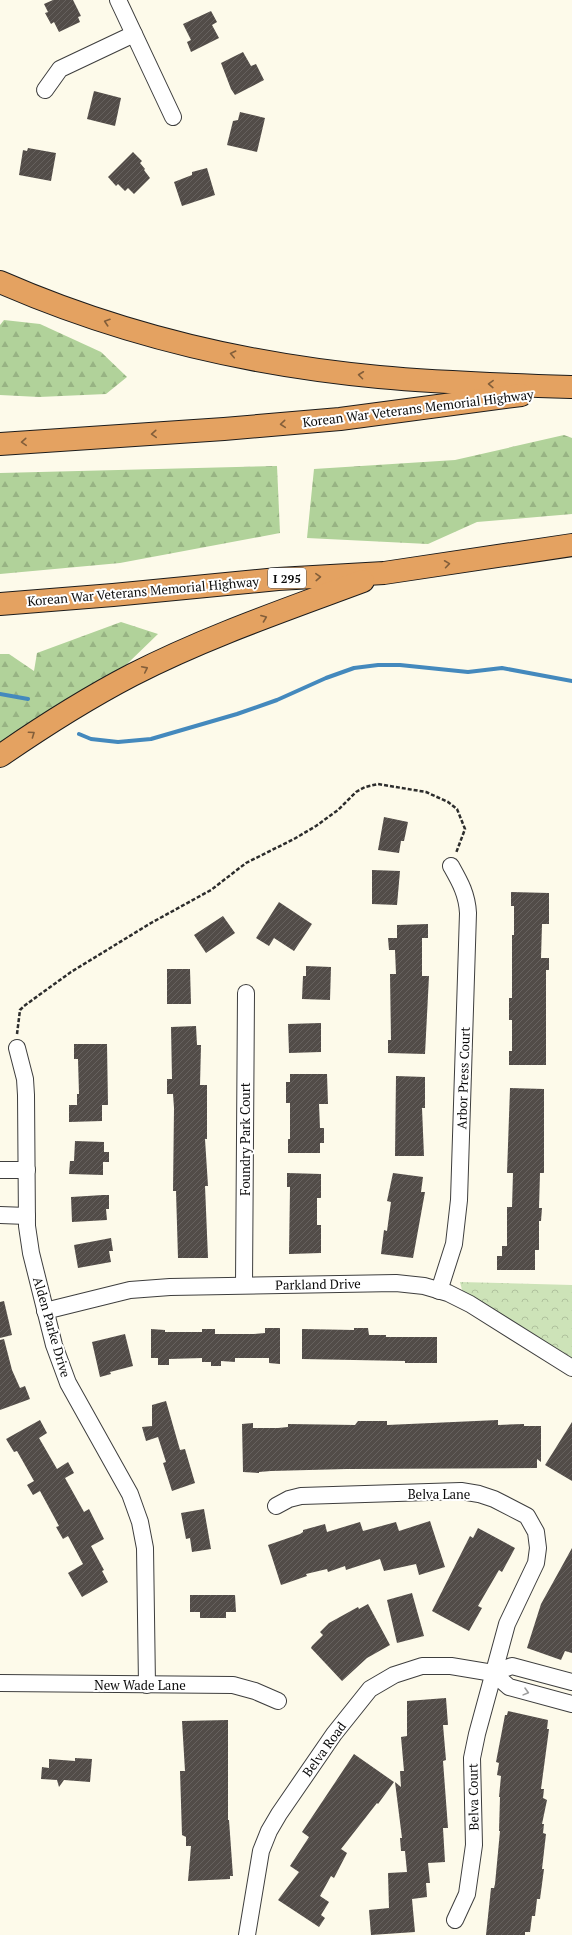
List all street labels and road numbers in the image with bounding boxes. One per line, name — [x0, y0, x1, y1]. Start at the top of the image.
street label: Korean War Veterans Memorial Highway — [302, 385, 535, 431]
road number: I 295 — [268, 568, 306, 588]
street label: Korean War Veterans Memorial Highway — [26, 572, 260, 610]
street label: Arbor Press Court — [452, 1026, 474, 1130]
street label: Foundry Park Court — [236, 1082, 254, 1196]
street label: Parkland Drive — [275, 1274, 361, 1294]
street label: Alden Parke Drive — [29, 1275, 75, 1379]
street label: Belva Lane — [408, 1485, 470, 1503]
street label: New Wade Lane — [94, 1676, 186, 1694]
street label: Belva Road — [298, 1718, 350, 1780]
street label: Belva Court — [463, 1763, 483, 1831]

